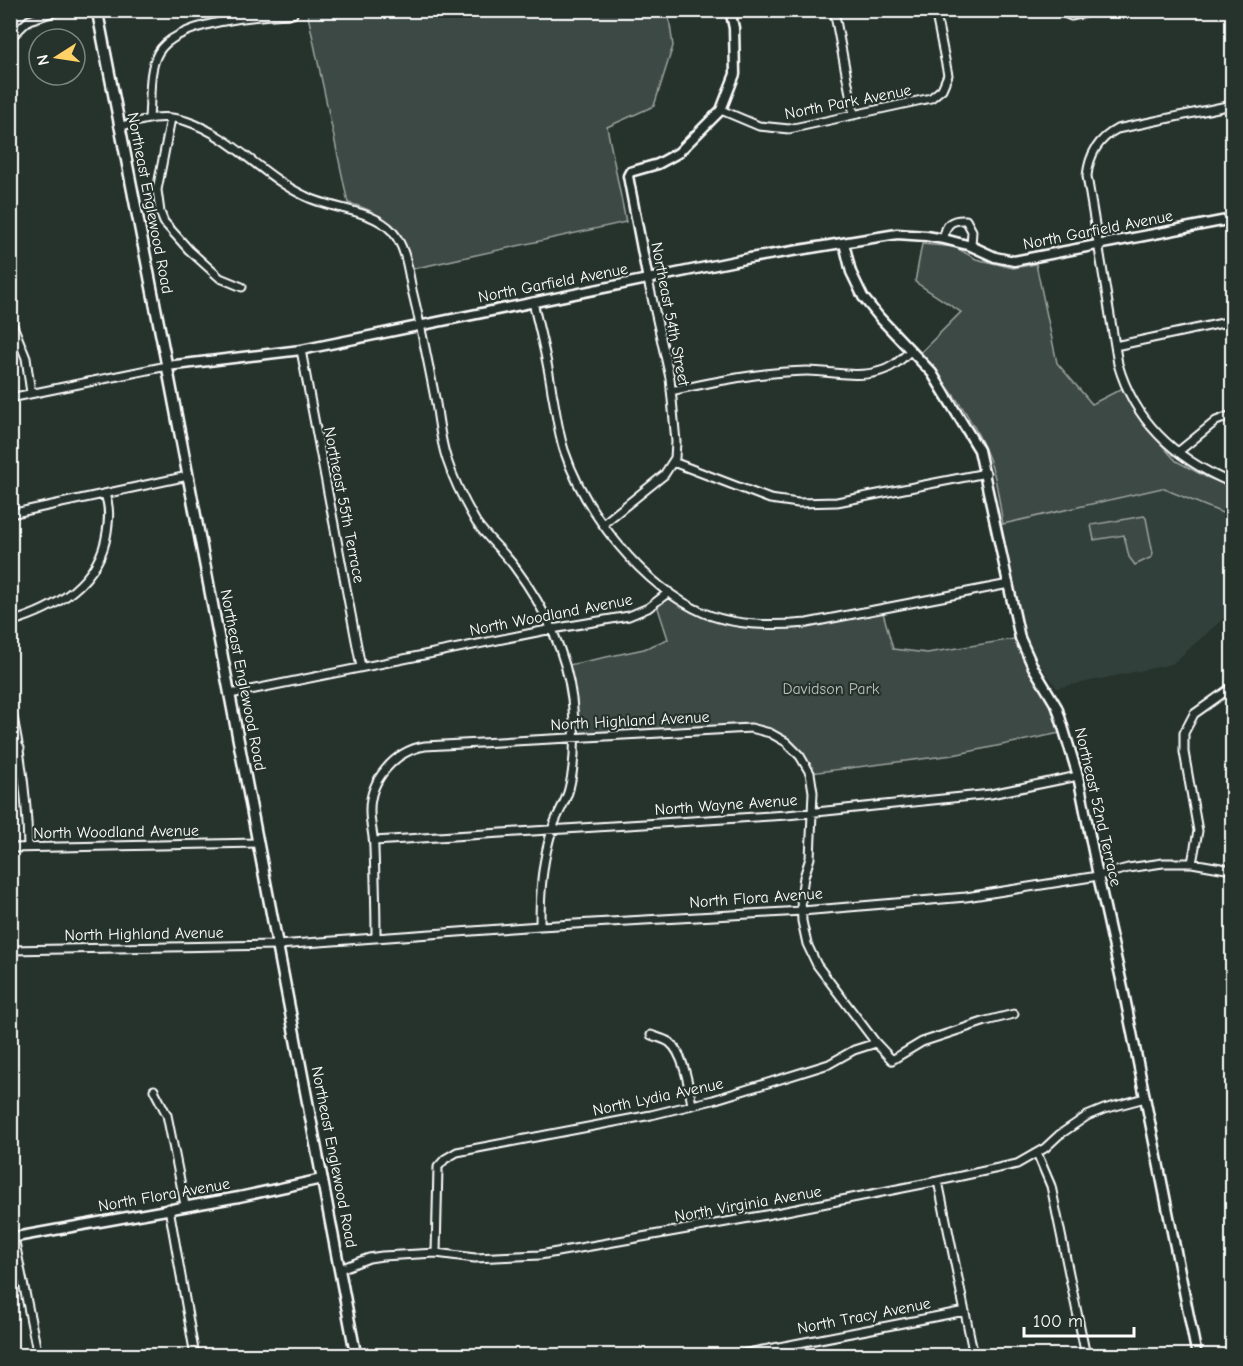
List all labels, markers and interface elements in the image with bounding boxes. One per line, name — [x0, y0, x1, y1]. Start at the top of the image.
north arrow — [27, 27, 87, 87]
text: N — [33, 53, 53, 67]
street label: North Park Avenue — [783, 81, 913, 123]
street label: Northeast Englewood Road — [124, 111, 176, 295]
street label: North Garfield Avenue — [1022, 207, 1174, 253]
street label: Northeast 54th Street — [647, 240, 693, 388]
street label: North Garfield Avenue — [477, 260, 629, 306]
street label: Northeast 55th Terrace — [320, 425, 368, 585]
street label: Northeast Englewood Road — [217, 588, 269, 772]
street label: North Woodland Avenue — [468, 590, 634, 640]
park label: Davidson Park — [782, 680, 880, 698]
street label: North Highland Avenue — [550, 708, 710, 734]
street label: Northeast 52nd Terrace — [1071, 726, 1125, 888]
street label: North Wayne Avenue — [654, 791, 798, 819]
street label: North Woodland Avenue — [33, 822, 199, 842]
street label: North Flora Avenue — [689, 884, 823, 912]
street label: North Highland Avenue — [64, 924, 224, 944]
street label: Northeast Englewood Road — [308, 1065, 360, 1249]
street label: North Lydia Avenue — [591, 1074, 725, 1120]
street label: North Flora Avenue — [97, 1175, 231, 1215]
street label: North Virginia Avenue — [673, 1182, 823, 1226]
street label: North Tracy Avenue — [796, 1294, 932, 1338]
scale bar — [1024, 1300, 1134, 1338]
text: 100 m — [1033, 1311, 1083, 1332]

